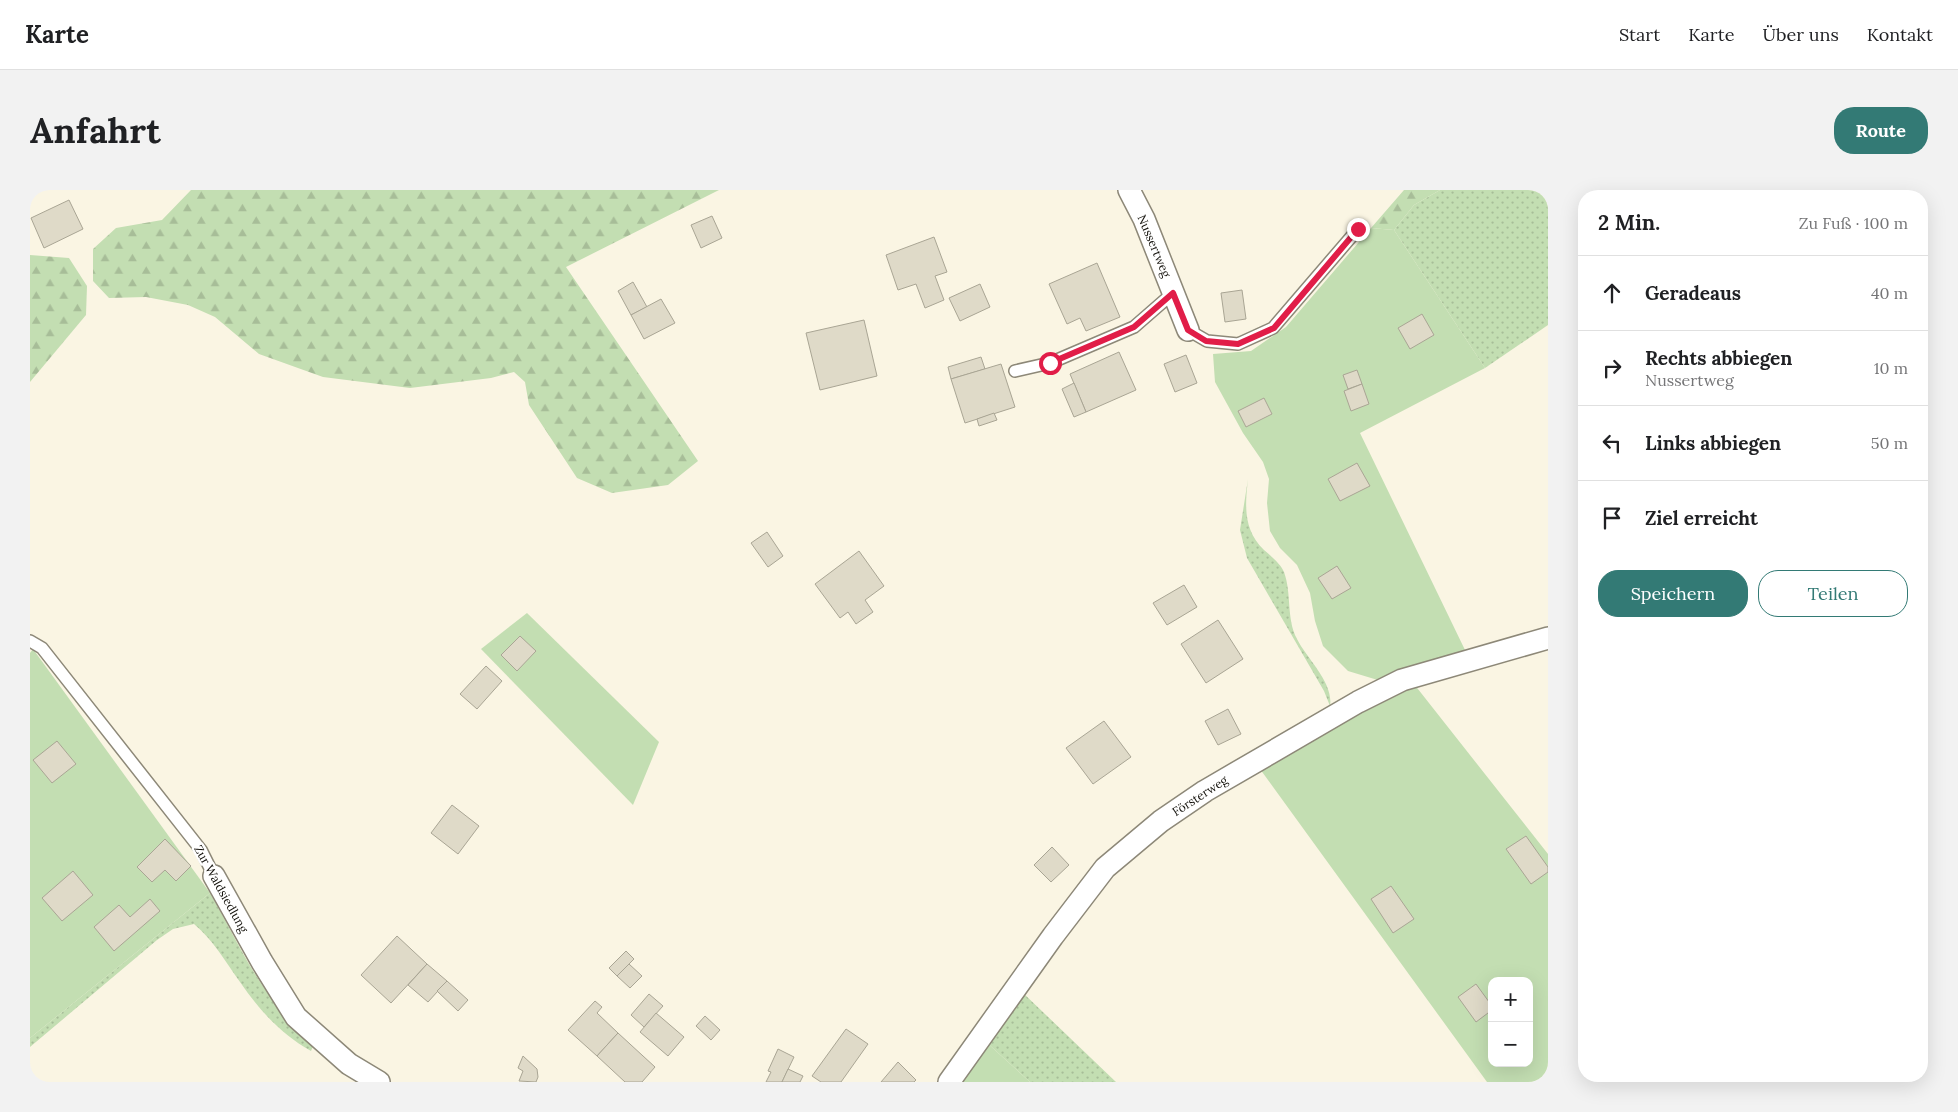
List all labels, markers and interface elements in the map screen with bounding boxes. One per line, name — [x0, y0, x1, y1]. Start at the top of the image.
text: Karte — [25, 19, 89, 50]
text: Start — [1619, 23, 1660, 46]
text: Karte — [1688, 23, 1734, 46]
text: Über uns — [1762, 23, 1839, 46]
text: Kontakt — [1867, 23, 1933, 46]
button: Route — [1834, 107, 1928, 154]
text: Anfahrt — [30, 108, 161, 153]
text: 2 Min. — [1598, 209, 1660, 236]
street label: Nussertweg — [1135, 212, 1175, 280]
text: Zu Fuß · 100 m — [1799, 213, 1908, 233]
route end — [1347, 218, 1370, 241]
icon: ahead — [1598, 279, 1626, 307]
text: Geradeaus — [1645, 281, 1741, 305]
text: 40 m — [1871, 283, 1908, 303]
text: Rechts abbiegen — [1645, 346, 1792, 370]
route start — [1039, 352, 1062, 375]
icon: right — [1598, 354, 1626, 382]
text: 10 m — [1874, 358, 1908, 378]
text: Nussertweg — [1645, 370, 1734, 390]
icon: left — [1598, 429, 1626, 457]
text: Links abbiegen — [1645, 431, 1781, 455]
text: 50 m — [1871, 433, 1908, 453]
icon: arrive — [1598, 504, 1626, 532]
text: Ziel erreicht — [1645, 506, 1758, 530]
button: Speichern — [1598, 570, 1748, 617]
button: Teilen — [1758, 570, 1908, 617]
street label: Försterweg — [1169, 772, 1231, 819]
street label: Zur Waldsiedlung — [191, 842, 252, 935]
map controls — [1488, 977, 1533, 1067]
button: + — [1488, 977, 1533, 1022]
button: − — [1488, 1022, 1533, 1067]

